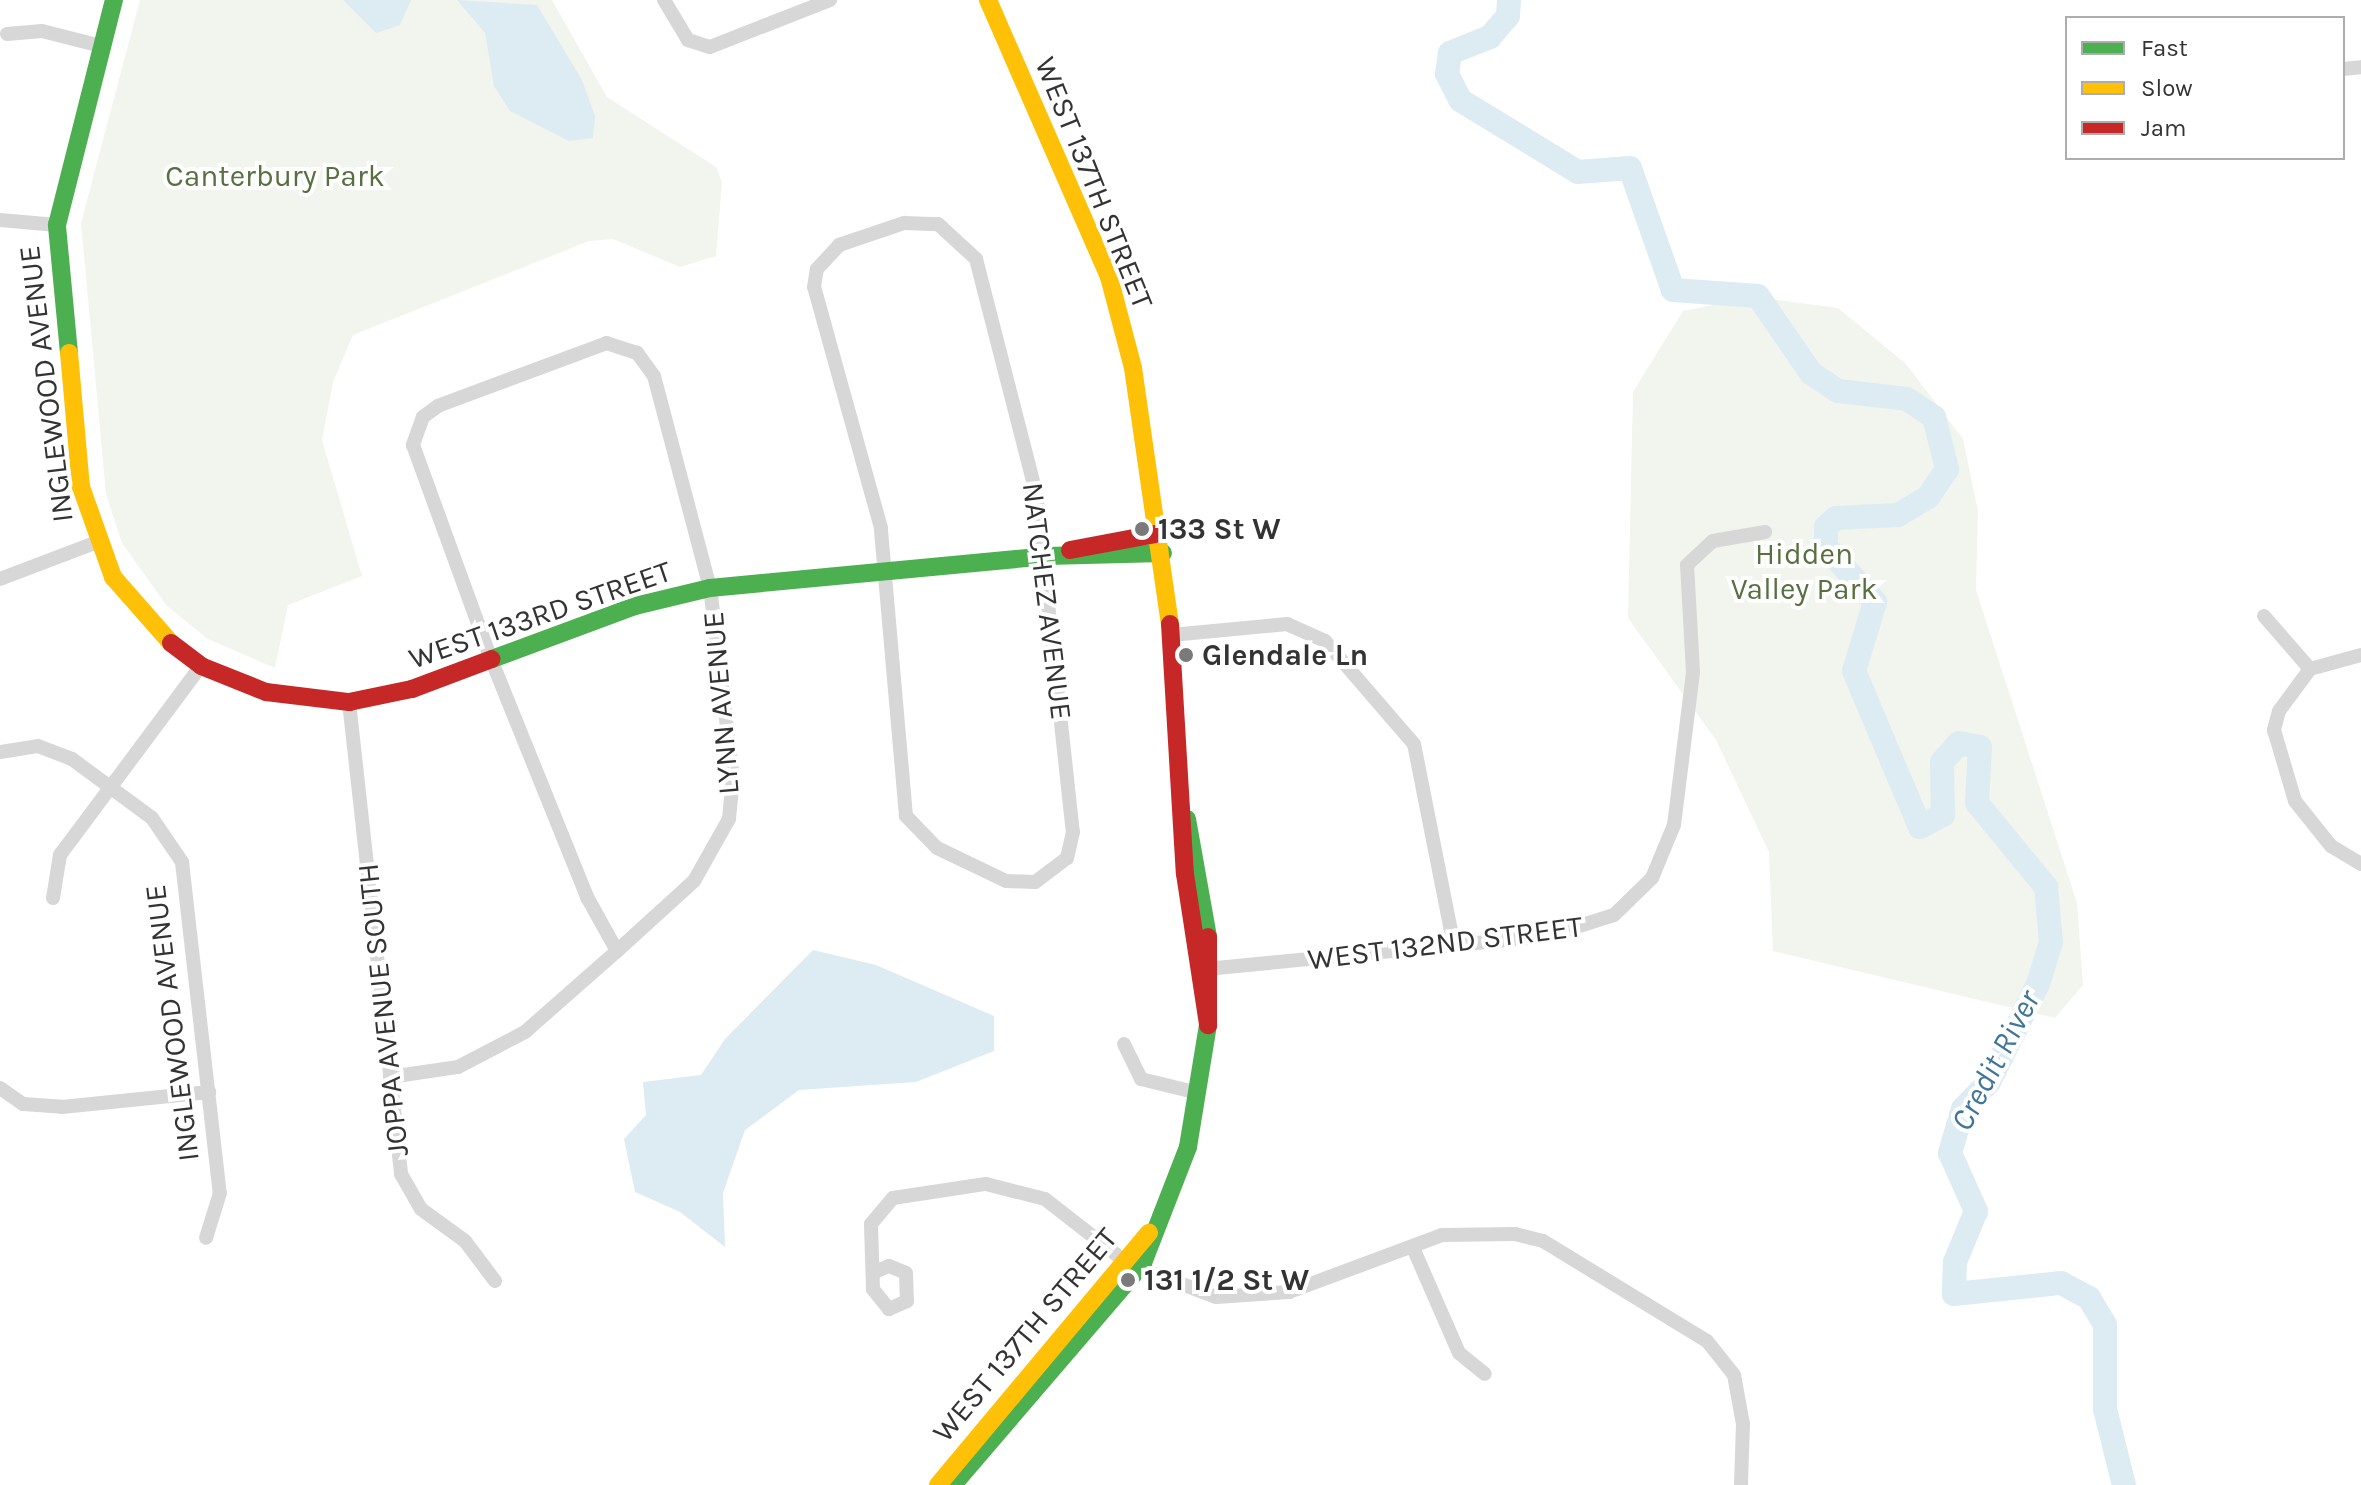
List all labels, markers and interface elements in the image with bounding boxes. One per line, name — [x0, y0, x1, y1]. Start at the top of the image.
legend — [2065, 16, 2345, 160]
text: Fast — [2141, 34, 2188, 62]
street label: WEST 137TH STREET — [1027, 52, 1161, 314]
text: Slow — [2141, 74, 2193, 102]
text: Jam — [2141, 114, 2186, 142]
park label: Canterbury Park — [165, 158, 385, 194]
street label: INGLEWOOD AVENUE — [11, 243, 81, 525]
street label: NATCHEZ AVENUE — [1015, 480, 1079, 722]
place label: 133 St W — [1158, 511, 1281, 547]
marker: 133 St W — [1133, 520, 1151, 538]
park label: Hidden Valley Park — [1731, 536, 1877, 606]
street label: WEST 133RD STREET — [404, 553, 676, 677]
street label: LYNN AVENUE — [695, 610, 747, 796]
place label: Glendale Ln — [1202, 637, 1368, 673]
marker: Glendale Ln — [1177, 646, 1195, 664]
street label: JOPPA AVENUE SOUTH — [350, 862, 416, 1158]
street label: INGLEWOOD AVENUE — [137, 882, 207, 1164]
street label: WEST 132ND STREET — [1306, 908, 1584, 978]
water label: Credit River — [1943, 984, 2049, 1138]
street label: WEST 137TH STREET — [925, 1221, 1125, 1449]
place label: 131 1/2 St W — [1144, 1262, 1309, 1298]
marker: 131 1/2 St W — [1119, 1271, 1137, 1289]

